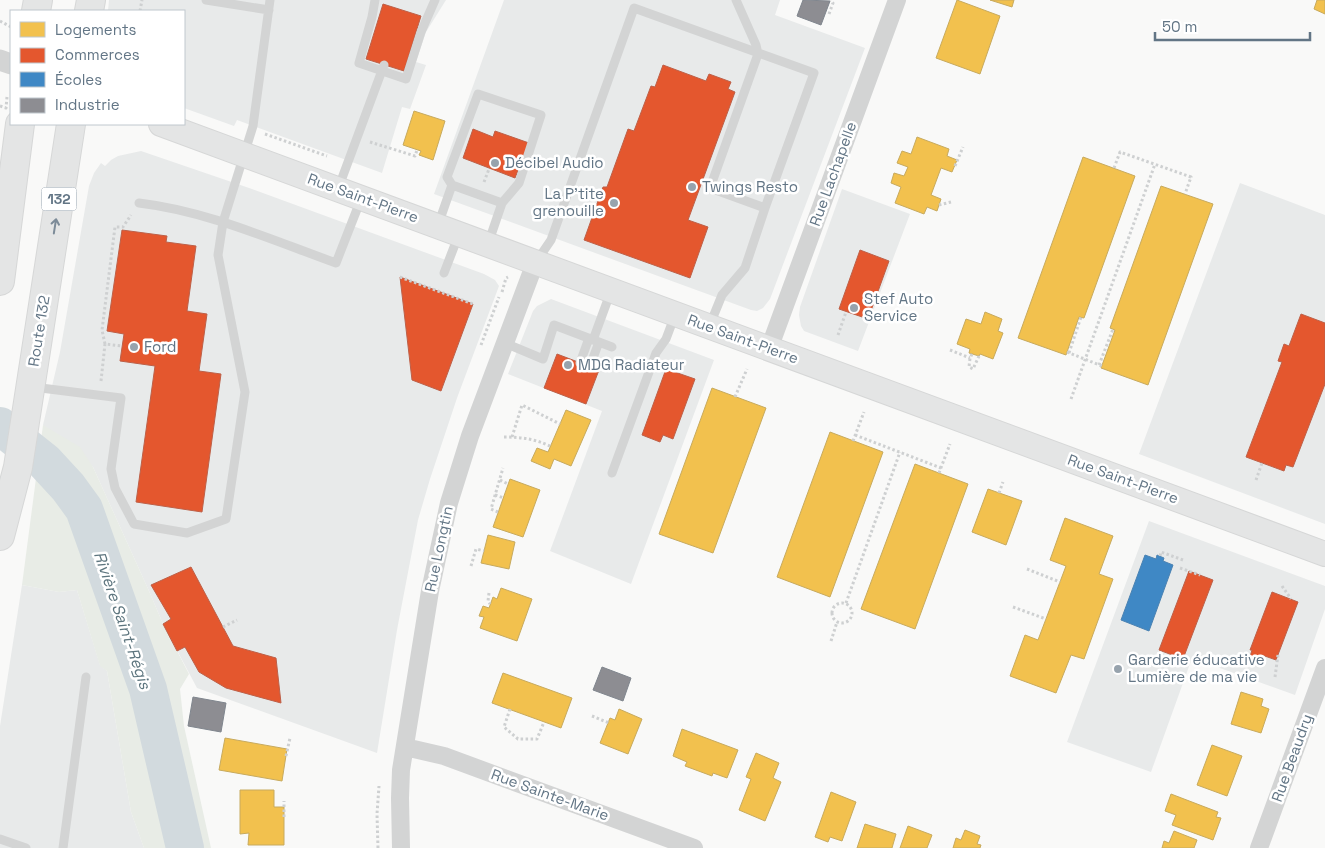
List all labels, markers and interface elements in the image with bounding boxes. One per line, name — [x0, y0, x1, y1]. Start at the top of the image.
legend — [10, 10, 185, 125]
scale bar — [1155, 10, 1310, 42]
text: 50 m — [1162, 17, 1197, 36]
text: Logements — [55, 20, 137, 39]
text: Commerces — [55, 45, 140, 64]
text: Écoles — [55, 70, 102, 89]
text: Industrie — [55, 95, 120, 114]
street label: Rue Lachapelle — [805, 119, 860, 229]
place label: Décibel Audio — [505, 153, 604, 172]
marker: Décibel Audio — [489, 157, 501, 169]
street label: Rue Saint-Pierre — [305, 169, 421, 226]
place label: Twings Resto — [702, 177, 798, 196]
marker: Twings Resto — [686, 181, 698, 193]
place label: La P'tite grenouille — [533, 184, 604, 220]
road number: 132 — [42, 188, 76, 210]
marker: La P'tite grenouille — [608, 197, 620, 209]
one-way arrow — [50, 219, 60, 235]
place label: Stef Auto Service — [864, 289, 933, 325]
street label: Route 132 — [24, 294, 53, 368]
marker: Stef Auto Service — [848, 302, 860, 314]
street label: Rue Saint-Pierre — [685, 310, 801, 367]
place label: Ford — [144, 337, 176, 356]
marker: Ford — [128, 341, 140, 353]
place label: MDG Radiateur — [578, 355, 685, 374]
marker: MDG Radiateur — [562, 359, 574, 371]
street label: Rue Saint-Pierre — [1065, 450, 1181, 507]
street label: Rue Longtin — [420, 504, 457, 594]
water label: Rivière Saint-Régis — [89, 548, 156, 692]
place label: Garderie éducative Lumière de ma vie — [1128, 650, 1265, 686]
marker: Garderie éducative Lumière de ma vie — [1112, 663, 1124, 675]
street label: Rue Beaudry — [1267, 711, 1316, 804]
street label: Rue Sainte-Marie — [489, 764, 612, 825]

